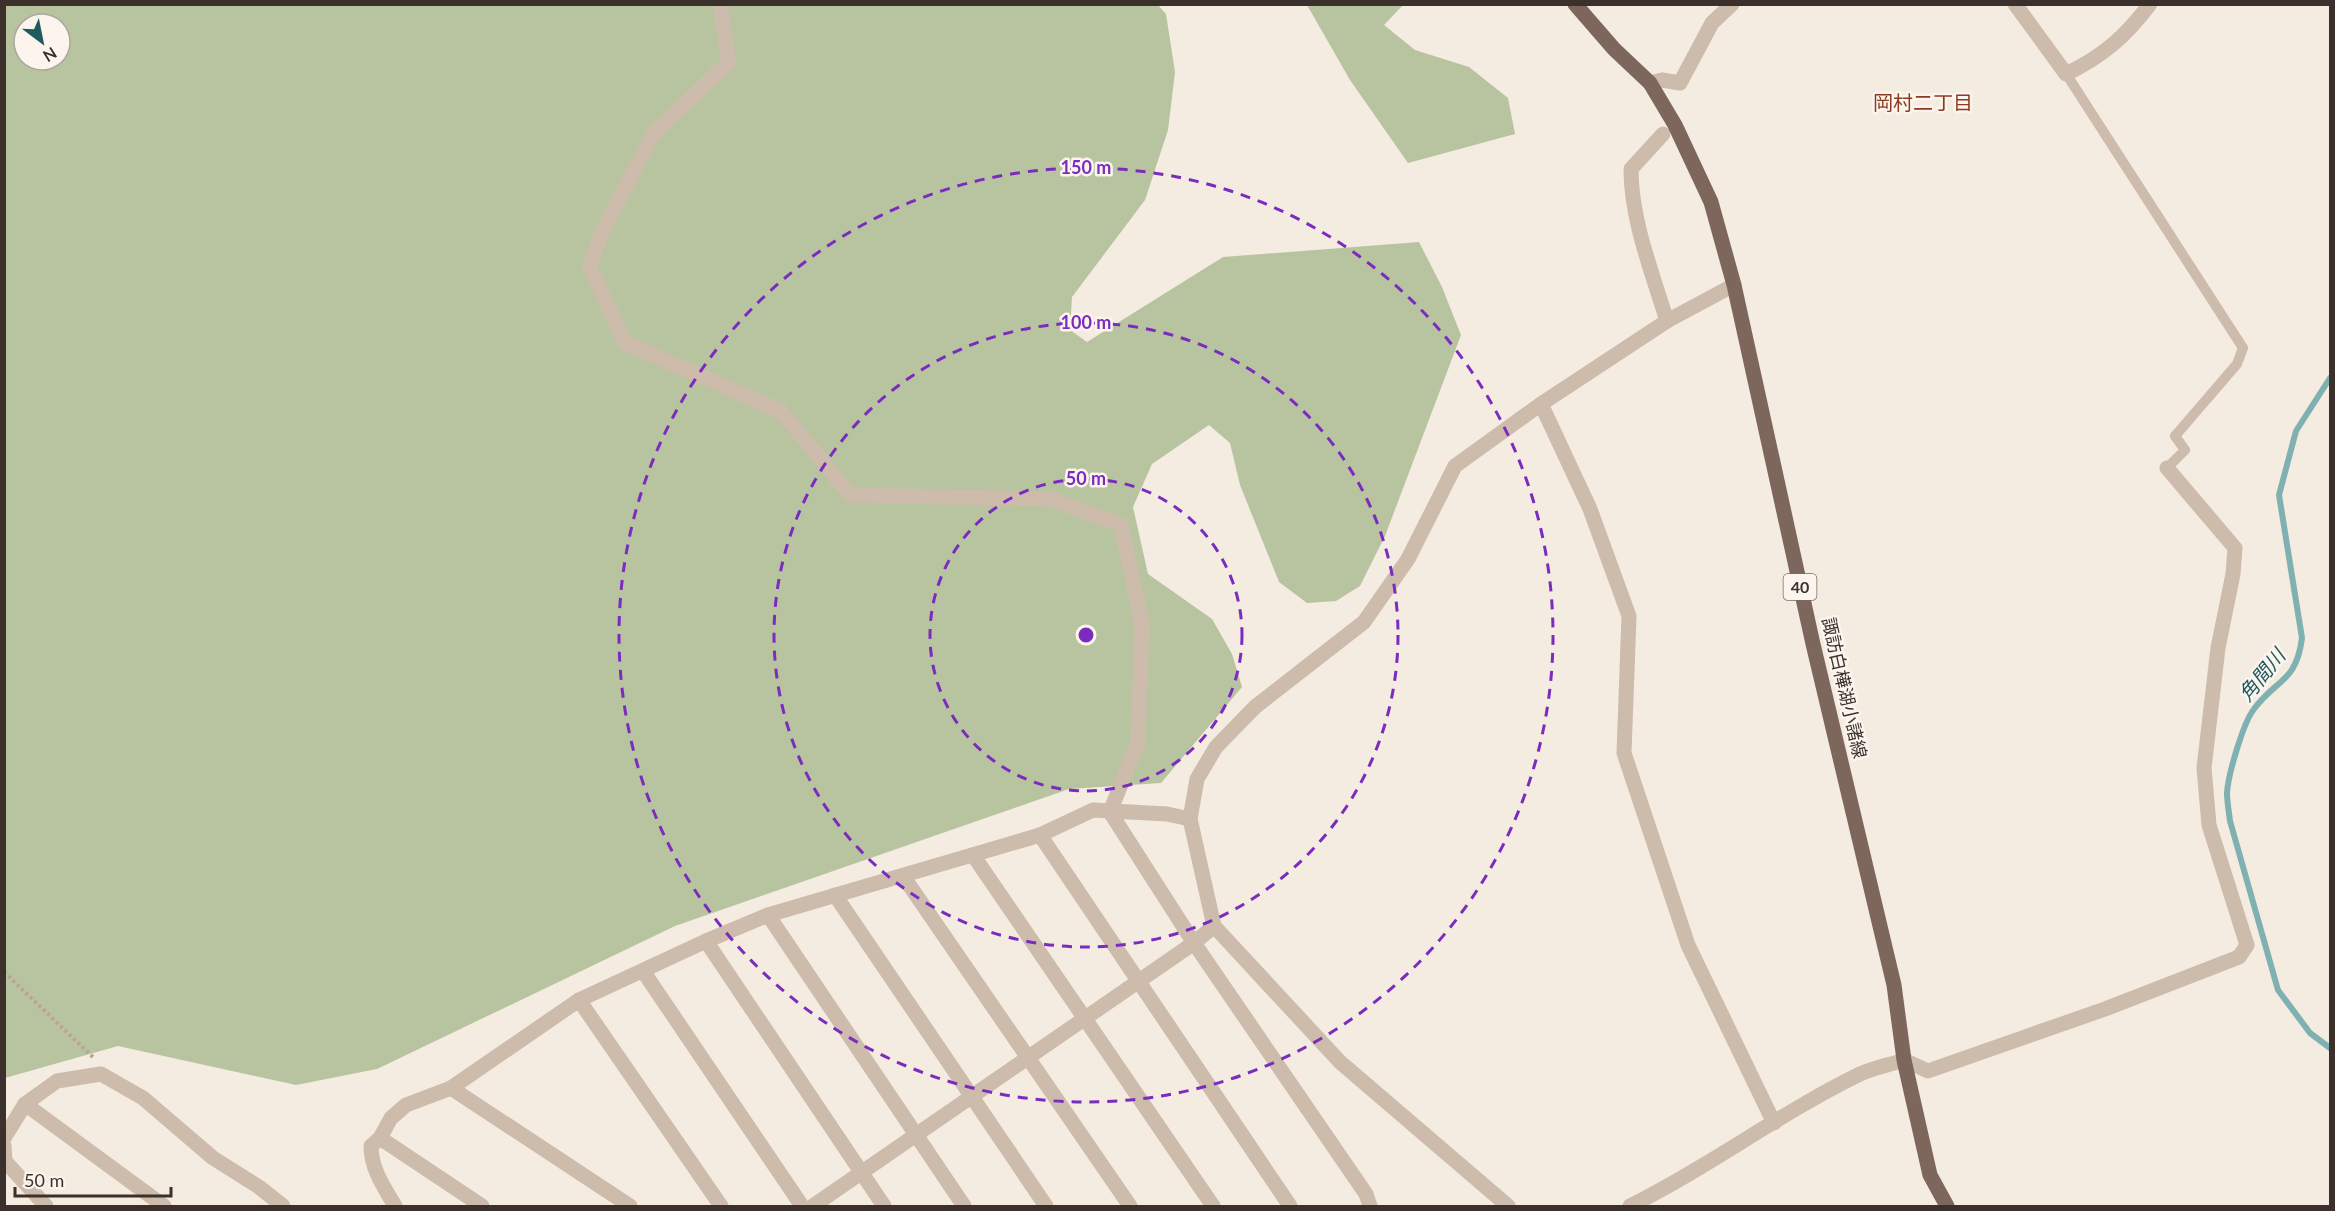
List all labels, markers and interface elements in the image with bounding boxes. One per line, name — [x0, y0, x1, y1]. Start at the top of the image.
north arrow — [12, 12, 72, 72]
text: N — [40, 44, 60, 66]
district label: 岡村二丁目 — [1873, 90, 1973, 114]
text: 150 m — [1061, 156, 1111, 178]
text: 100 m — [1061, 311, 1111, 333]
text: 50 m — [1066, 467, 1106, 489]
road number: 40 — [1784, 574, 1816, 600]
street label: 諏訪白樺湖小諸線 — [1818, 615, 1872, 760]
centre of rings — [1076, 625, 1096, 645]
water label: 角間川 — [2233, 642, 2291, 705]
scale bar — [15, 1160, 171, 1198]
text: 50 m — [24, 1169, 64, 1191]

